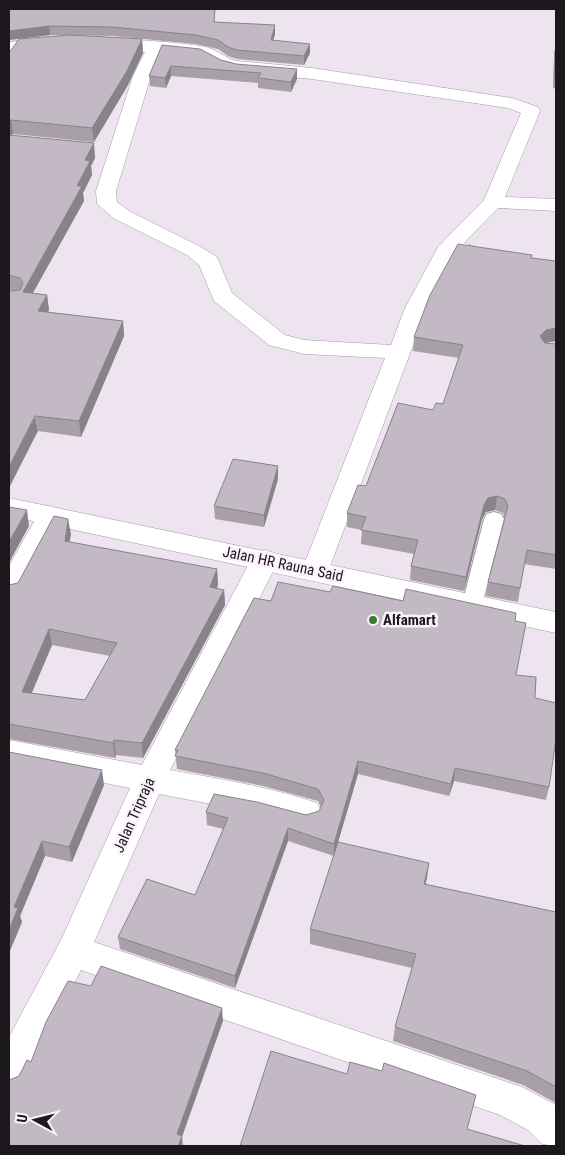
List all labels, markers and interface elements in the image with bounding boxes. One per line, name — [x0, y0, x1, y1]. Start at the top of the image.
street label: Jalan HR Rauna Said — [221, 542, 345, 586]
place label: Alfamart — [383, 611, 436, 629]
marker: Alfamart — [367, 614, 379, 626]
street label: Jalan Tripraja — [109, 775, 159, 855]
north arrow — [10, 1095, 60, 1145]
text: U — [14, 1113, 31, 1123]

